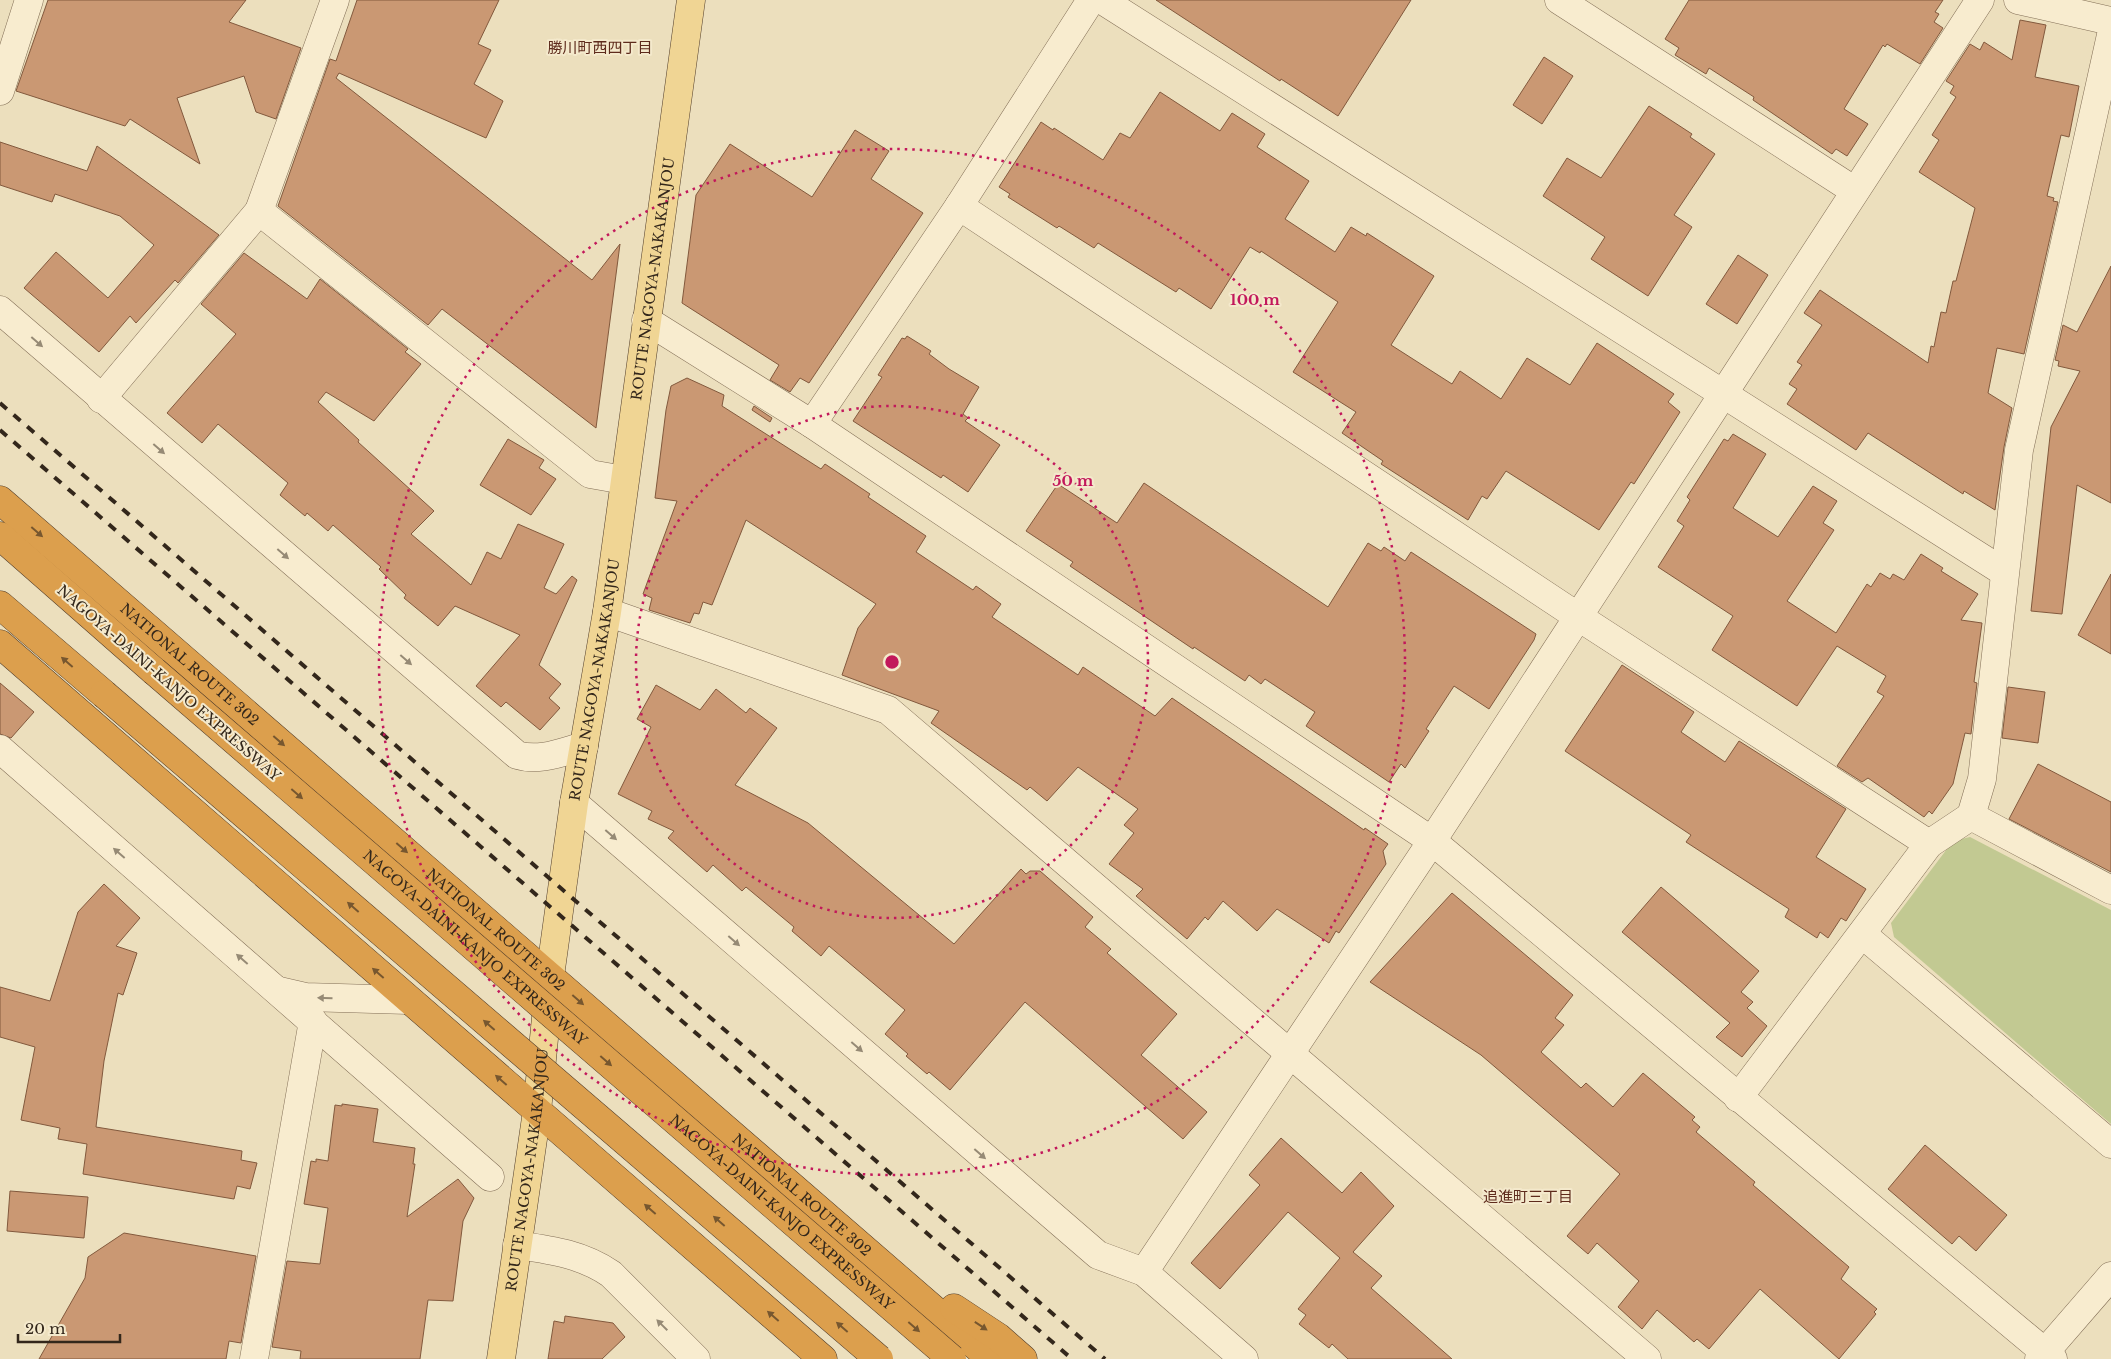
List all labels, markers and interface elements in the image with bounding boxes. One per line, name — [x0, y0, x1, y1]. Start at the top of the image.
district label: 勝川町西四丁目 — [547, 38, 653, 57]
street label: ROUTE NAGOYA-NAKAKANJOU — [627, 156, 678, 402]
text: 100 m — [1230, 290, 1280, 309]
one-way arrow — [30, 336, 42, 348]
one-way arrow — [153, 443, 166, 454]
text: 50 m — [1053, 471, 1094, 490]
one-way arrow — [31, 526, 43, 537]
one-way arrow — [276, 549, 289, 560]
street label: ROUTE NAGOYA-NAKAKANJOU — [566, 557, 623, 802]
street label: NAGOYA-DAINI-KANJO EXPRESSWAY — [54, 581, 285, 785]
street label: NATIONAL ROUTE 302 — [117, 599, 263, 729]
centre of rings — [883, 653, 901, 671]
one-way arrow — [400, 654, 412, 666]
one-way arrow — [61, 656, 73, 668]
one-way arrow — [273, 735, 285, 747]
one-way arrow — [290, 789, 303, 800]
one-way arrow — [605, 829, 617, 840]
one-way arrow — [395, 842, 408, 853]
street label: NAGOYA-DAINI-KANJO EXPRESSWAY — [359, 846, 591, 1050]
one-way arrow — [113, 847, 126, 858]
street label: NATIONAL ROUTE 302 — [423, 865, 569, 995]
one-way arrow — [346, 902, 359, 913]
one-way arrow — [727, 936, 740, 947]
one-way arrow — [236, 954, 249, 965]
one-way arrow — [372, 968, 385, 979]
one-way arrow — [316, 993, 332, 1001]
one-way arrow — [571, 994, 583, 1006]
one-way arrow — [483, 1019, 496, 1030]
one-way arrow — [850, 1042, 863, 1053]
street label: ROUTE NAGOYA-NAKAKANJOU — [502, 1047, 552, 1293]
one-way arrow — [599, 1055, 612, 1066]
one-way arrow — [496, 1074, 508, 1086]
street label: NAGOYA-DAINI-KANJO EXPRESSWAY — [666, 1111, 898, 1314]
street label: NATIONAL ROUTE 302 — [729, 1130, 875, 1260]
one-way arrow — [973, 1148, 986, 1159]
district label: 追進町三丁目 — [1483, 1187, 1573, 1206]
one-way arrow — [645, 1203, 657, 1215]
one-way arrow — [713, 1216, 726, 1227]
one-way arrow — [767, 1310, 780, 1321]
scale bar — [18, 1312, 120, 1344]
text: 20 m — [25, 1319, 65, 1338]
one-way arrow — [656, 1319, 668, 1331]
one-way arrow — [908, 1321, 921, 1332]
one-way arrow — [974, 1321, 988, 1331]
one-way arrow — [836, 1322, 849, 1333]

